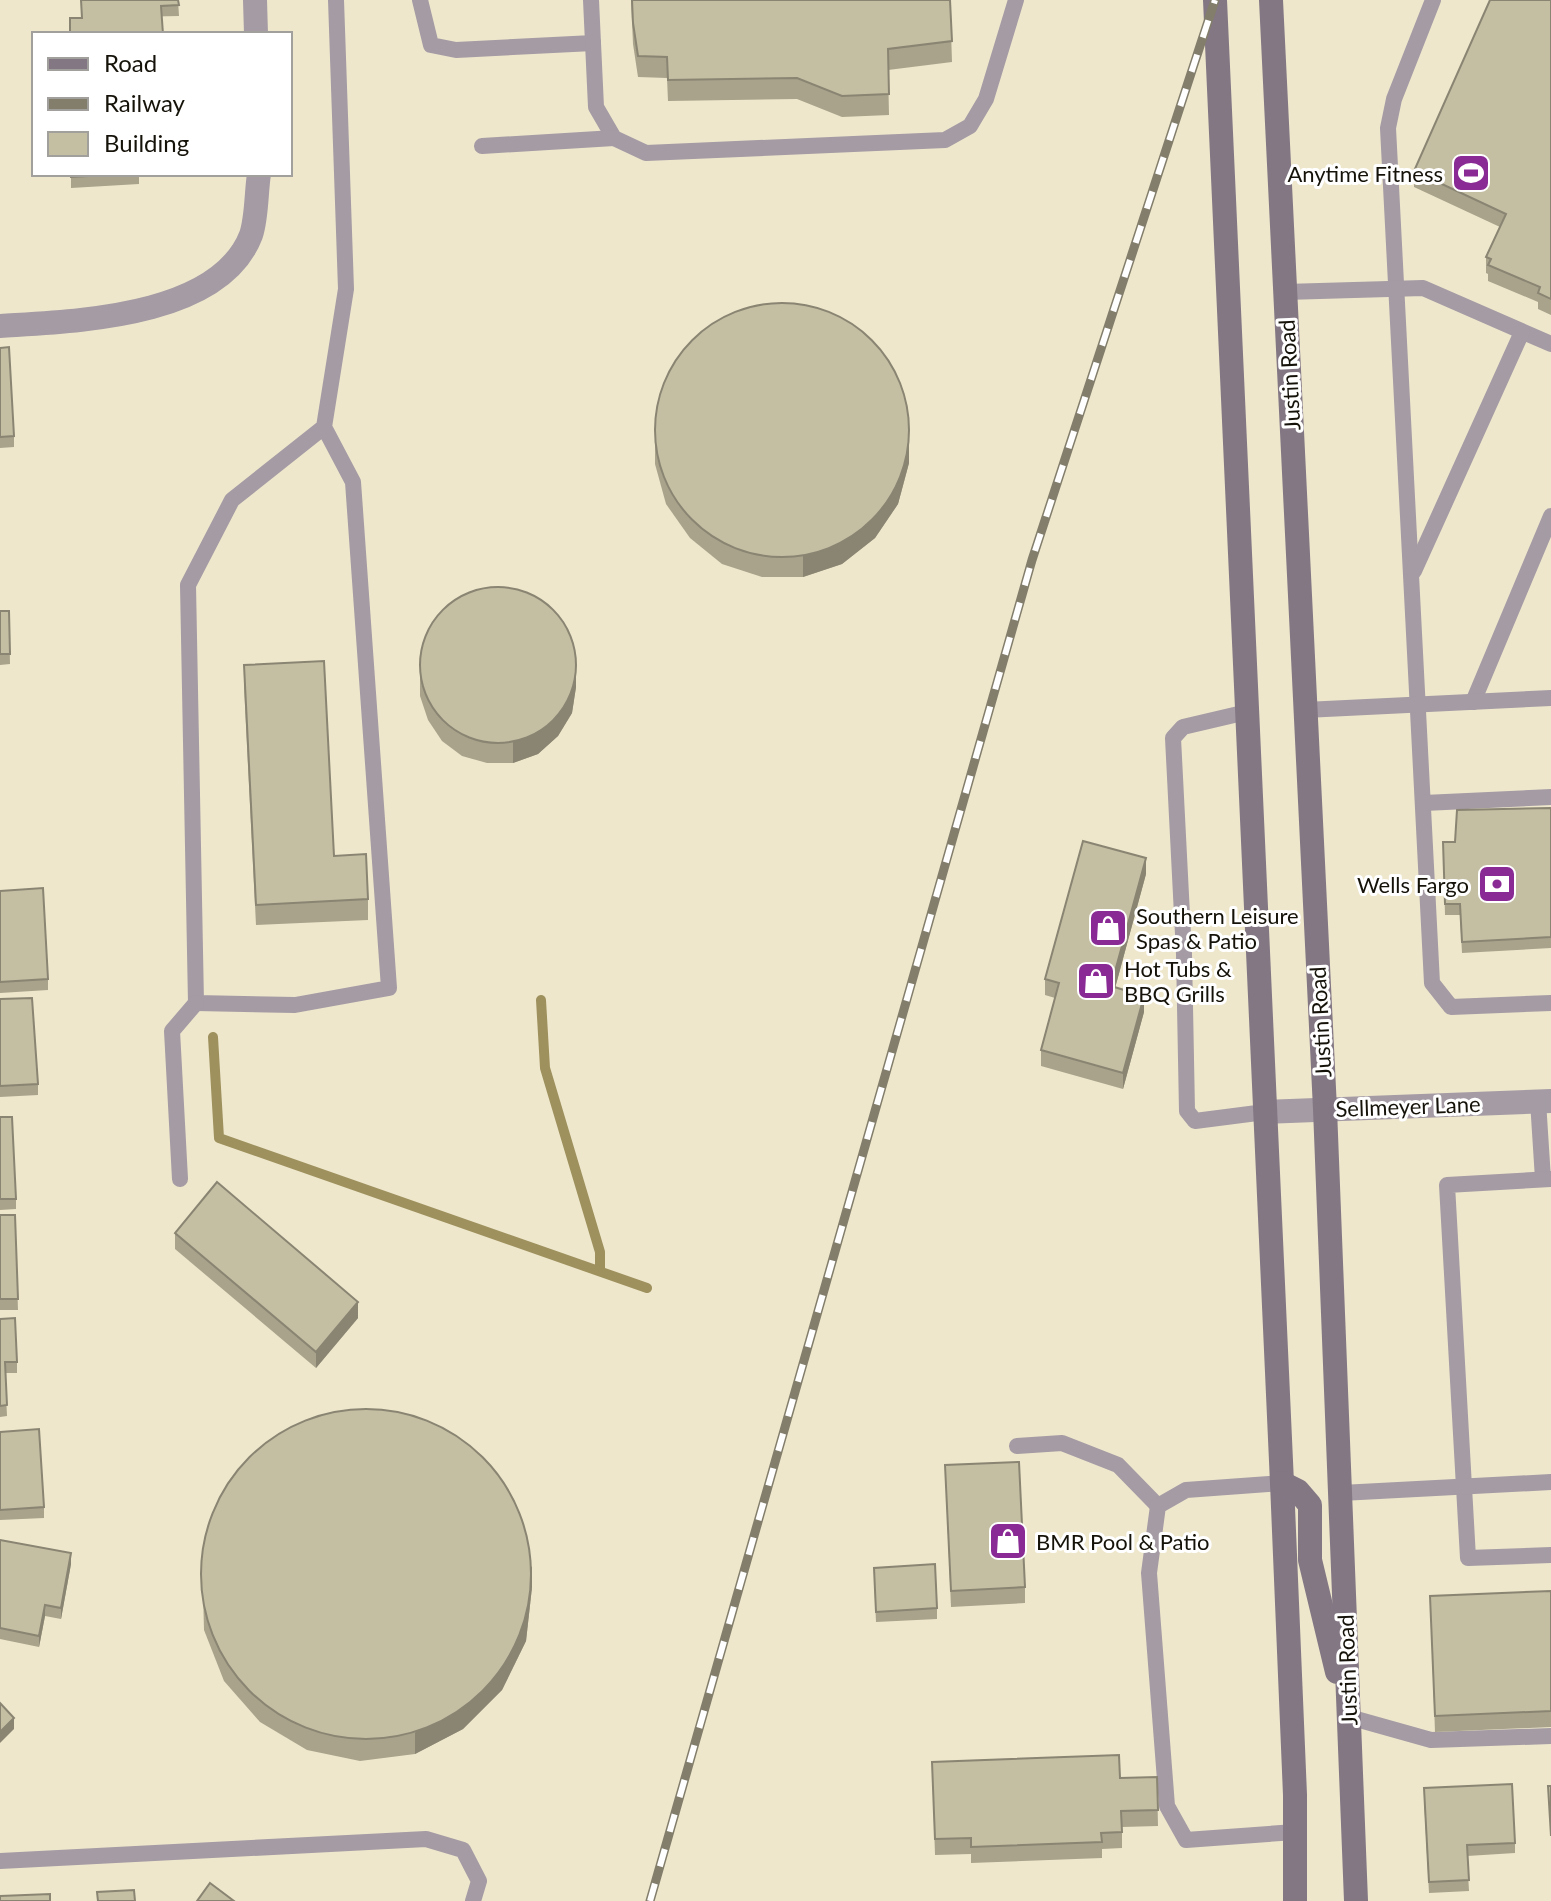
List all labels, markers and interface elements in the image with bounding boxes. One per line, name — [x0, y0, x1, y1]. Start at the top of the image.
legend — [32, 32, 292, 176]
text: Road — [104, 48, 157, 77]
text: Railway — [104, 88, 186, 117]
text: Building — [104, 128, 189, 157]
sports icon: Anytime Fitness — [1450, 152, 1492, 194]
place label: Anytime Fitness — [1287, 160, 1443, 187]
street label: Justin Road — [1273, 319, 1305, 431]
bank icon: Wells Fargo — [1476, 863, 1518, 905]
place label: Wells Fargo — [1357, 871, 1469, 898]
place label: Southern Leisure Spas & Patio — [1136, 902, 1299, 954]
shop icon: Southern Leisure Spas & Patio — [1087, 907, 1129, 949]
place label: Hot Tubs & BBQ Grills — [1124, 955, 1232, 1007]
shop icon: Hot Tubs & BBQ Grills — [1075, 960, 1117, 1002]
street label: Justin Road — [1304, 966, 1336, 1078]
street label: Sellmeyer Lane — [1335, 1090, 1481, 1122]
shop icon: BMR Pool & Patio — [987, 1520, 1029, 1562]
place label: BMR Pool & Patio — [1036, 1528, 1209, 1555]
street label: Justin Road — [1332, 1614, 1362, 1726]

